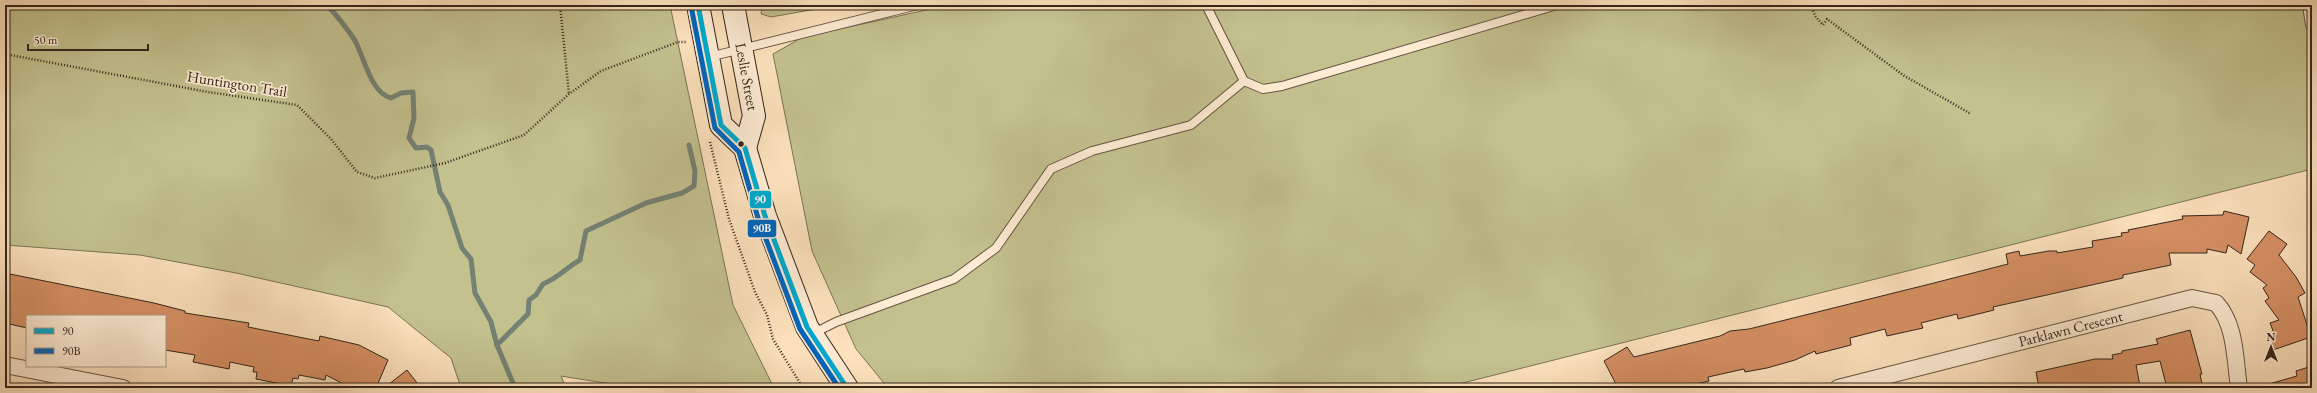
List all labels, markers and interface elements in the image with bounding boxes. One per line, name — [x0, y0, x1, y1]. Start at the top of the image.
scale bar — [28, 26, 148, 52]
text: 50 m — [34, 32, 58, 48]
street label: Leslie Street — [731, 41, 763, 112]
street label: Huntington Trail — [186, 66, 289, 101]
unlabelled marker — [736, 139, 746, 149]
line badge: 90 — [749, 190, 772, 209]
text: 90 — [754, 192, 766, 206]
line badge: 90B — [747, 219, 777, 238]
text: 90B — [753, 221, 771, 235]
street label: Parklawn Crescent — [2016, 306, 2125, 351]
legend — [26, 315, 166, 367]
text: 90 — [62, 323, 74, 339]
north arrow — [2251, 327, 2291, 367]
text: N — [2267, 330, 2276, 344]
text: 90B — [62, 343, 81, 359]

